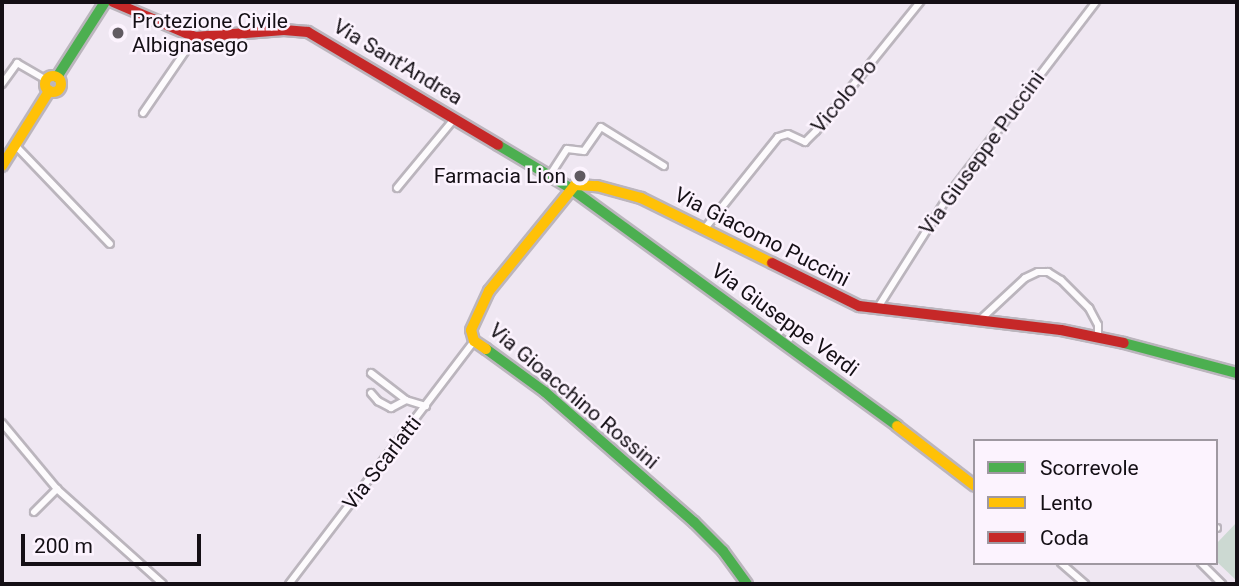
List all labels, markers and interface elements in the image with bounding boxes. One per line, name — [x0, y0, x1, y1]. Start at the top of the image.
place label: Protezione Civile Albignasego — [132, 8, 288, 58]
street label: Via Sant'Andrea — [329, 13, 467, 111]
marker: Protezione Civile Albignasego — [110, 25, 126, 41]
street label: Vicolo Po — [806, 54, 882, 138]
street label: Via Giuseppe Puccini — [914, 66, 1050, 240]
place label: Farmacia Lion — [434, 163, 566, 189]
marker: Farmacia Lion — [572, 168, 588, 184]
street label: Via Giacomo Puccini — [670, 182, 854, 292]
street label: Via Giuseppe Verdi — [706, 258, 864, 382]
street label: Via Gioacchino Rossini — [484, 318, 664, 474]
street label: Via Scarlatti — [337, 411, 427, 515]
legend — [973, 439, 1218, 565]
text: Scorrevole — [1040, 456, 1139, 480]
text: Lento — [1040, 491, 1093, 515]
scale bar — [24, 520, 205, 564]
text: Coda — [1040, 526, 1089, 550]
text: 200 m — [34, 534, 93, 558]

